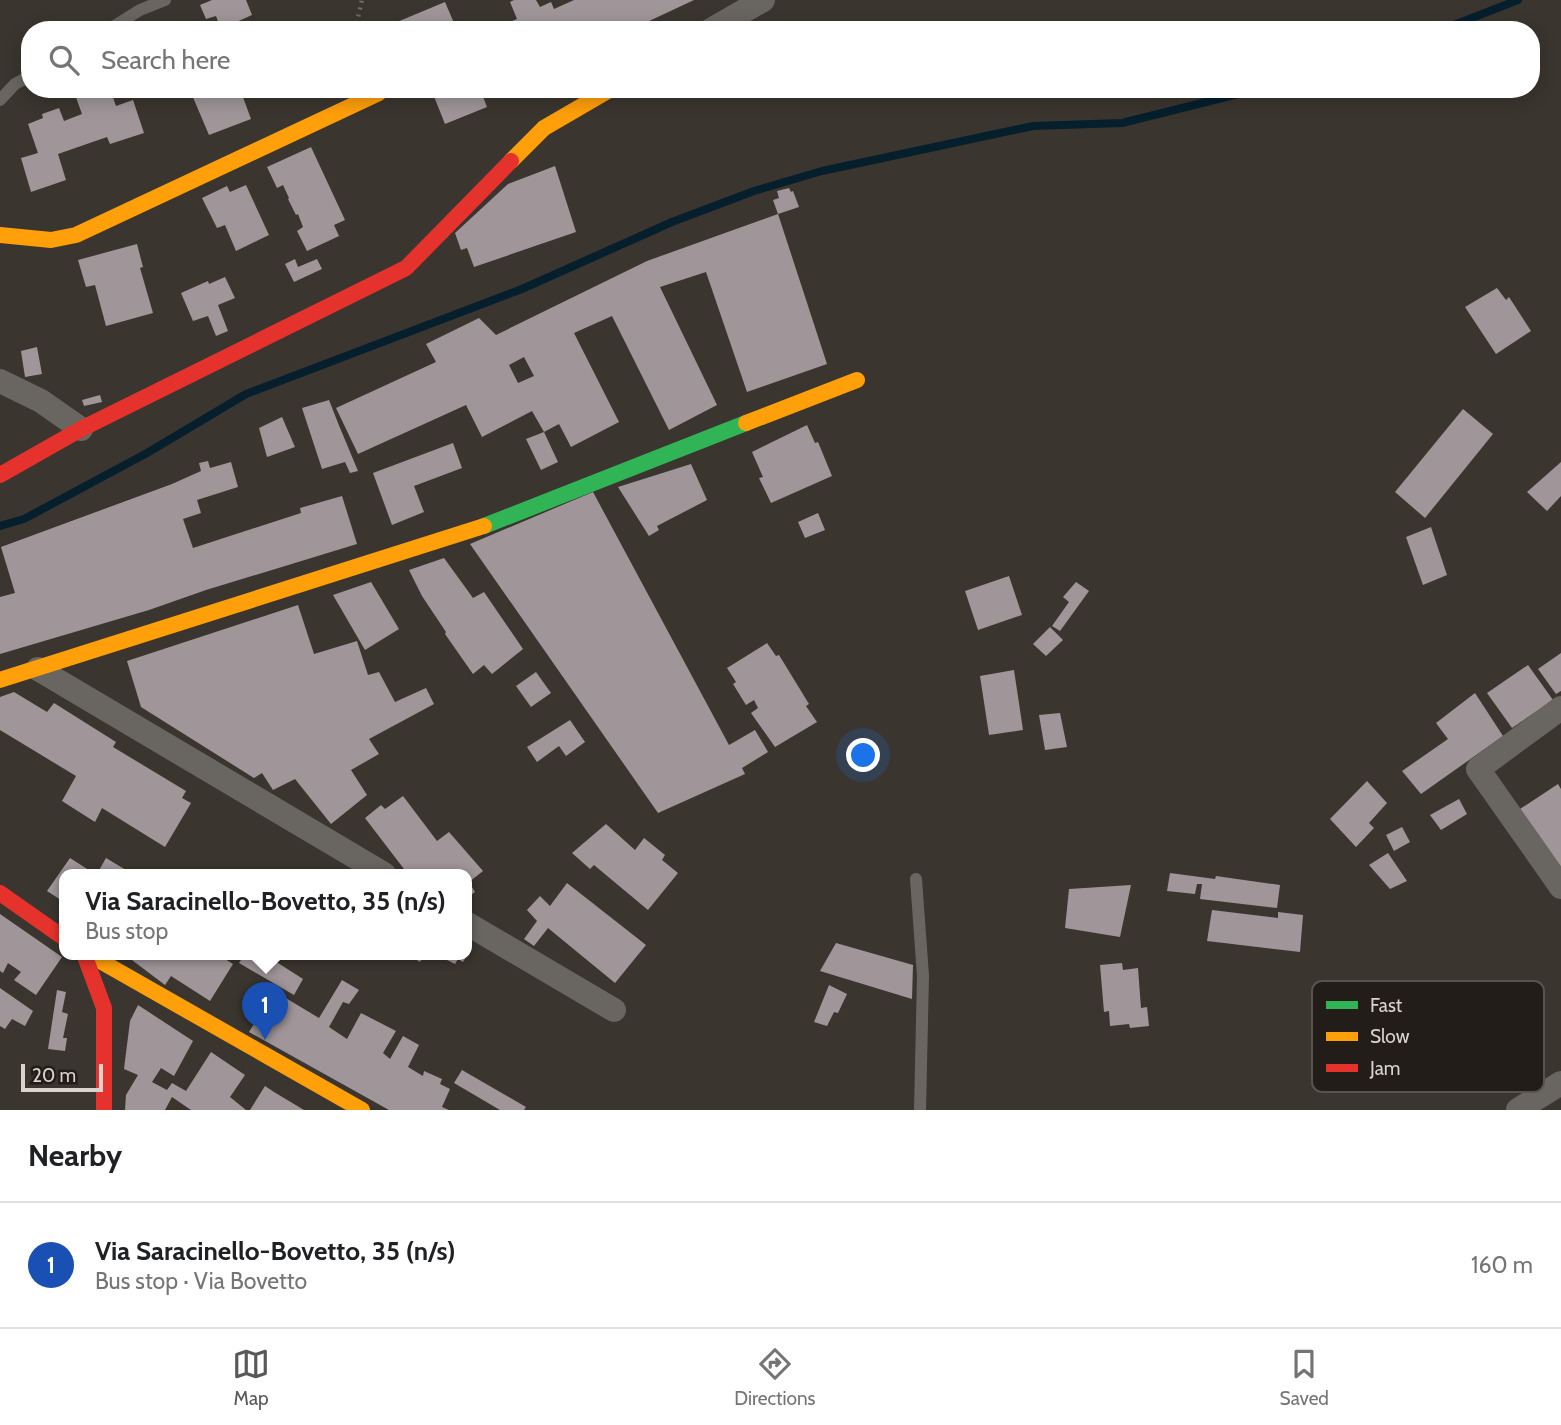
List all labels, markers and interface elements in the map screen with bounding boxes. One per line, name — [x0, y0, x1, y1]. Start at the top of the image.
search box — [21, 21, 1540, 98]
icon: search — [45, 41, 83, 79]
text: Search here — [101, 44, 230, 76]
your location — [846, 738, 880, 772]
popup — [59, 869, 472, 960]
text: Via Saracinello-Bovetto, 35 (n/s) — [85, 885, 446, 917]
text: Bus stop — [85, 917, 168, 945]
legend — [1312, 981, 1544, 1092]
pin: 1 — [242, 982, 288, 1040]
text: Fast — [1370, 994, 1403, 1017]
text: Slow — [1370, 1025, 1410, 1048]
text: Jam — [1369, 1057, 1400, 1080]
scale bar — [21, 1061, 103, 1093]
text: 20 m — [32, 1064, 76, 1087]
text: Nearby — [28, 1137, 122, 1174]
text: Via Saracinello-Bovetto, 35 (n/s) — [95, 1235, 456, 1267]
text: 1 — [47, 1251, 55, 1279]
text: 160 m — [1471, 1251, 1533, 1279]
text: Bus stop · Via Bovetto — [95, 1267, 307, 1295]
tab: Map — [232, 1345, 270, 1410]
tab: Directions — [734, 1345, 815, 1410]
tab: Saved — [1280, 1345, 1329, 1410]

